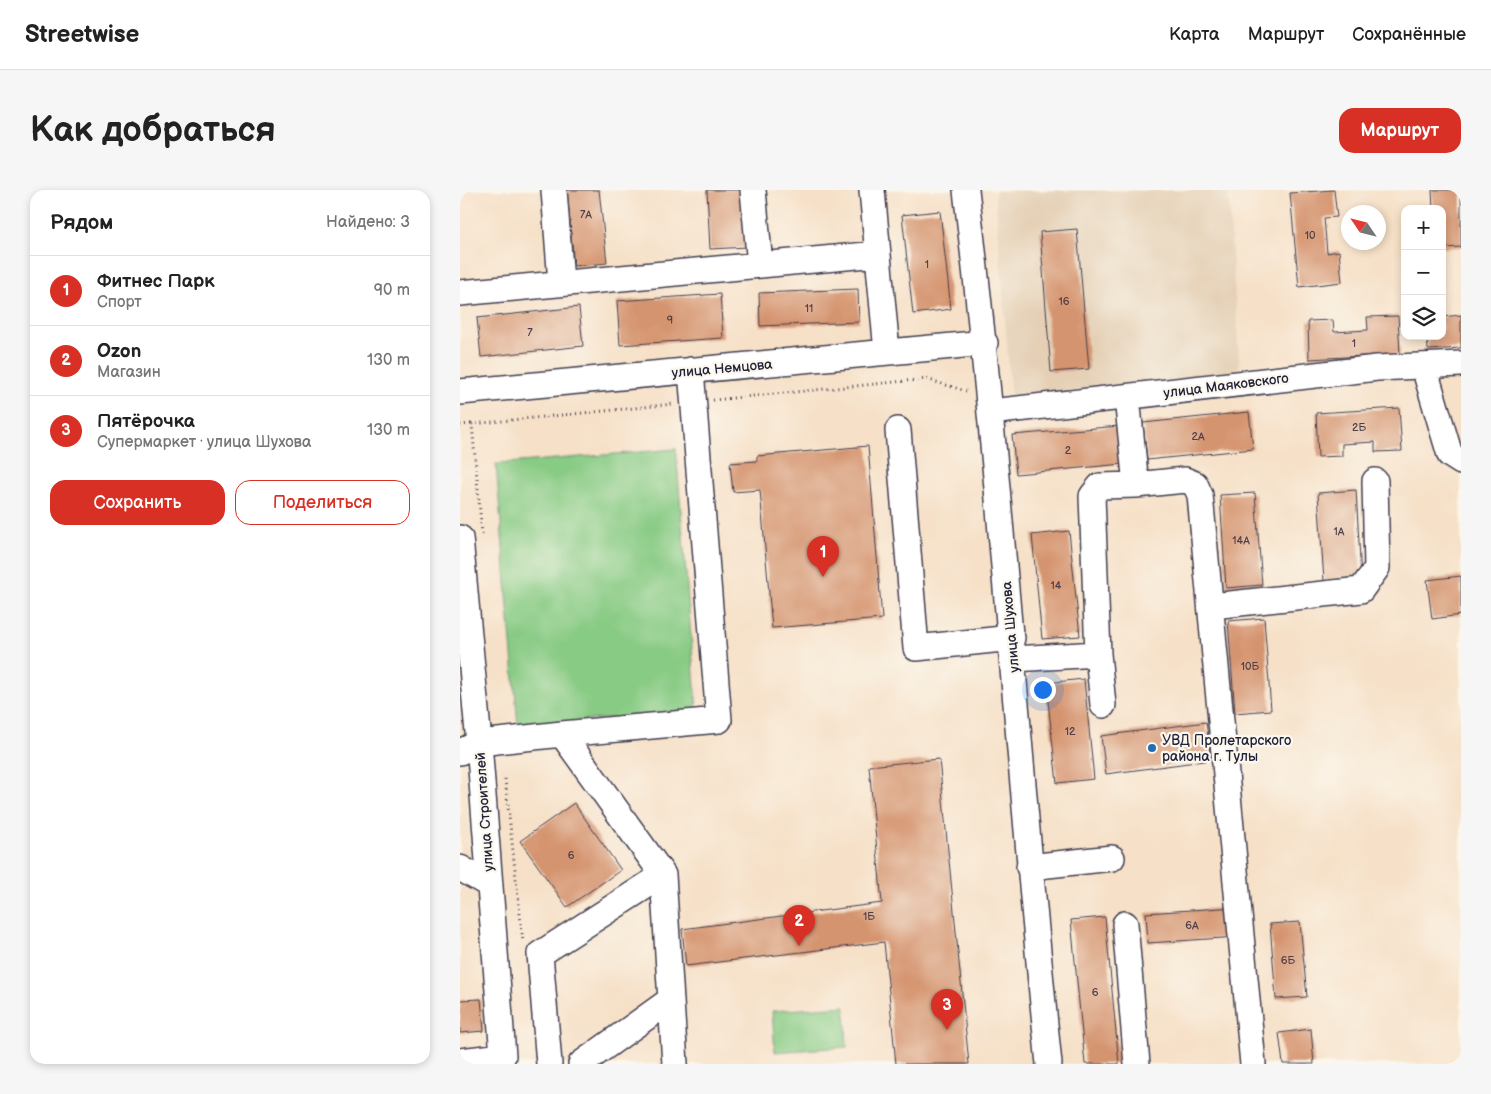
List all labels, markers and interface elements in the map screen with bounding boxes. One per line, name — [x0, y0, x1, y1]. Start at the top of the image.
text: Streetwise — [25, 20, 139, 49]
text: Карта — [1169, 24, 1220, 45]
text: Маршрут — [1248, 24, 1324, 45]
text: Сохранённые — [1352, 24, 1466, 45]
button: Маршрут — [1339, 108, 1461, 153]
text: Как добраться — [30, 109, 276, 152]
north arrow — [1341, 205, 1386, 250]
map controls — [1401, 205, 1446, 340]
button: + — [1401, 205, 1446, 250]
house number: 7А — [580, 208, 592, 221]
text: Рядом — [50, 210, 113, 235]
text: Найдено: 3 — [326, 213, 410, 232]
house number: 10 — [1305, 229, 1316, 242]
button: − — [1401, 250, 1446, 295]
house number: 1 — [925, 258, 929, 271]
text: Фитнес Парк — [97, 270, 214, 293]
text: 1 — [63, 281, 69, 300]
text: 90 m — [374, 281, 410, 300]
text: Спорт — [97, 293, 142, 312]
house number: 16 — [1059, 295, 1070, 308]
button: layers — [1401, 295, 1446, 340]
house number: 11 — [805, 302, 813, 315]
house number: 9 — [667, 314, 673, 327]
house number: 7 — [527, 326, 533, 339]
house number: 1 — [1352, 337, 1356, 350]
text: Ozon — [97, 340, 141, 363]
text: 2 — [61, 351, 71, 370]
text: 130 m — [367, 351, 410, 370]
street label: улица Немцова — [671, 356, 774, 381]
text: Магазин — [97, 363, 161, 382]
street label: улица Маяковского — [1163, 369, 1290, 402]
text: Пятёрочка — [97, 410, 195, 433]
text: 3 — [61, 421, 71, 440]
text: 130 m — [367, 421, 410, 440]
house number: 2Б — [1352, 421, 1366, 434]
house number: 2А — [1191, 430, 1205, 443]
text: Супермаркет · улица Шухова — [97, 433, 311, 452]
house number: 2 — [1065, 444, 1072, 457]
button: Сохранить — [50, 480, 225, 525]
button: Поделиться — [235, 480, 410, 525]
house number: 1А — [1334, 525, 1345, 538]
house number: 14А — [1232, 534, 1250, 547]
pin: 1 — [807, 536, 839, 577]
house number: 14 — [1051, 579, 1062, 592]
street label: улица Шухова — [998, 580, 1023, 673]
house number: 10Б — [1241, 660, 1260, 673]
your location — [1030, 677, 1056, 703]
house number: 12 — [1065, 725, 1076, 738]
place label: УВД Пролетарского района г. Тулы — [1162, 732, 1291, 765]
marker: УВД Пролетарского района г. Тулы — [1146, 742, 1158, 754]
street label: улица Строителей — [472, 752, 497, 872]
house number: 6 — [568, 849, 575, 862]
pin: 2 — [783, 905, 815, 946]
house number: 1Б — [863, 910, 875, 923]
house number: 6А — [1185, 919, 1199, 932]
house number: 6Б — [1281, 954, 1296, 967]
house number: 6 — [1092, 986, 1099, 999]
pin: 3 — [931, 989, 963, 1030]

